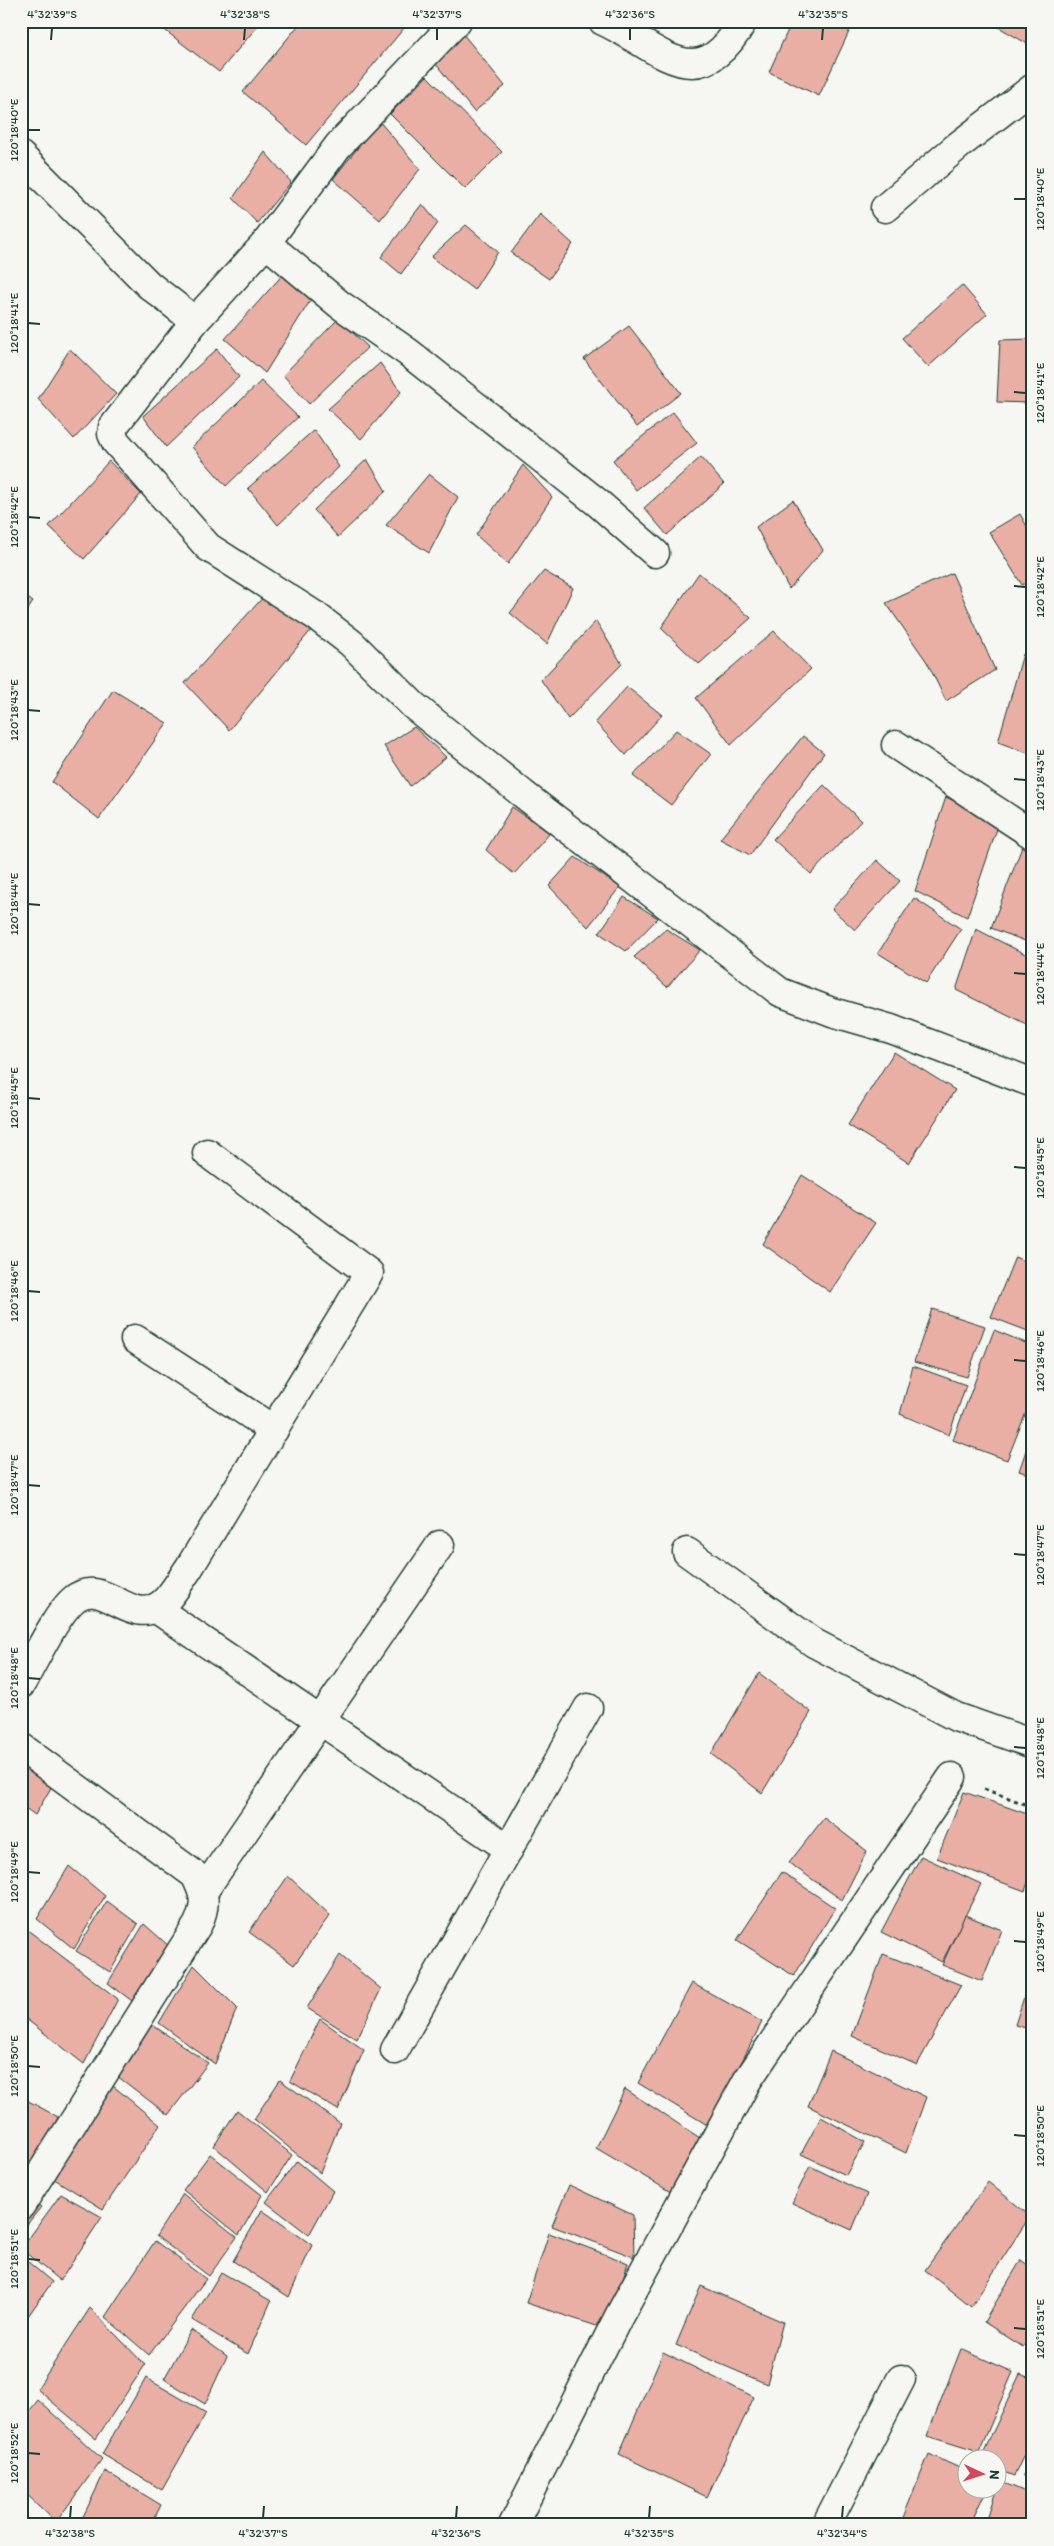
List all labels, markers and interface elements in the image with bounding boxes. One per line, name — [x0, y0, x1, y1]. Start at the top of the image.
text: 4°32'39"S — [27, 7, 77, 21]
text: 4°32'38"S — [220, 7, 270, 21]
text: 4°32'37"S — [412, 7, 462, 21]
text: 4°32'36"S — [605, 7, 655, 21]
text: 4°32'35"S — [798, 7, 848, 21]
text: 120°18'40"E — [7, 98, 21, 161]
text: 120°18'40"E — [1033, 167, 1047, 230]
text: 120°18'41"E — [7, 292, 21, 353]
text: 120°18'41"E — [1033, 362, 1047, 423]
text: 120°18'42"E — [7, 486, 21, 548]
text: 120°18'42"E — [1033, 556, 1047, 618]
text: 120°18'43"E — [7, 679, 21, 741]
text: 120°18'43"E — [1033, 749, 1047, 811]
text: 120°18'44"E — [7, 872, 21, 935]
text: 120°18'44"E — [1033, 942, 1047, 1005]
text: 120°18'45"E — [7, 1067, 21, 1129]
text: 120°18'45"E — [1033, 1137, 1047, 1199]
text: 120°18'46"E — [7, 1260, 21, 1322]
text: 120°18'46"E — [1033, 1330, 1047, 1392]
text: 120°18'47"E — [7, 1454, 21, 1516]
text: 120°18'47"E — [1033, 1524, 1047, 1586]
text: 120°18'48"E — [7, 1647, 21, 1709]
text: 120°18'48"E — [1033, 1717, 1047, 1779]
text: 120°18'49"E — [7, 1841, 21, 1903]
text: 120°18'49"E — [1033, 1911, 1047, 1973]
text: 120°18'50"E — [7, 2035, 21, 2097]
text: 120°18'50"E — [1033, 2105, 1047, 2167]
text: 120°18'51"E — [7, 2229, 21, 2289]
text: 120°18'51"E — [1033, 2299, 1047, 2359]
text: 120°18'52"E — [7, 2422, 21, 2483]
north arrow — [956, 2448, 1006, 2498]
text: N — [986, 2470, 1003, 2480]
text: 4°32'38"S — [45, 2526, 95, 2540]
text: 4°32'37"S — [238, 2526, 288, 2540]
text: 4°32'36"S — [431, 2526, 481, 2540]
text: 4°32'35"S — [624, 2526, 674, 2540]
text: 4°32'34"S — [817, 2526, 868, 2540]

